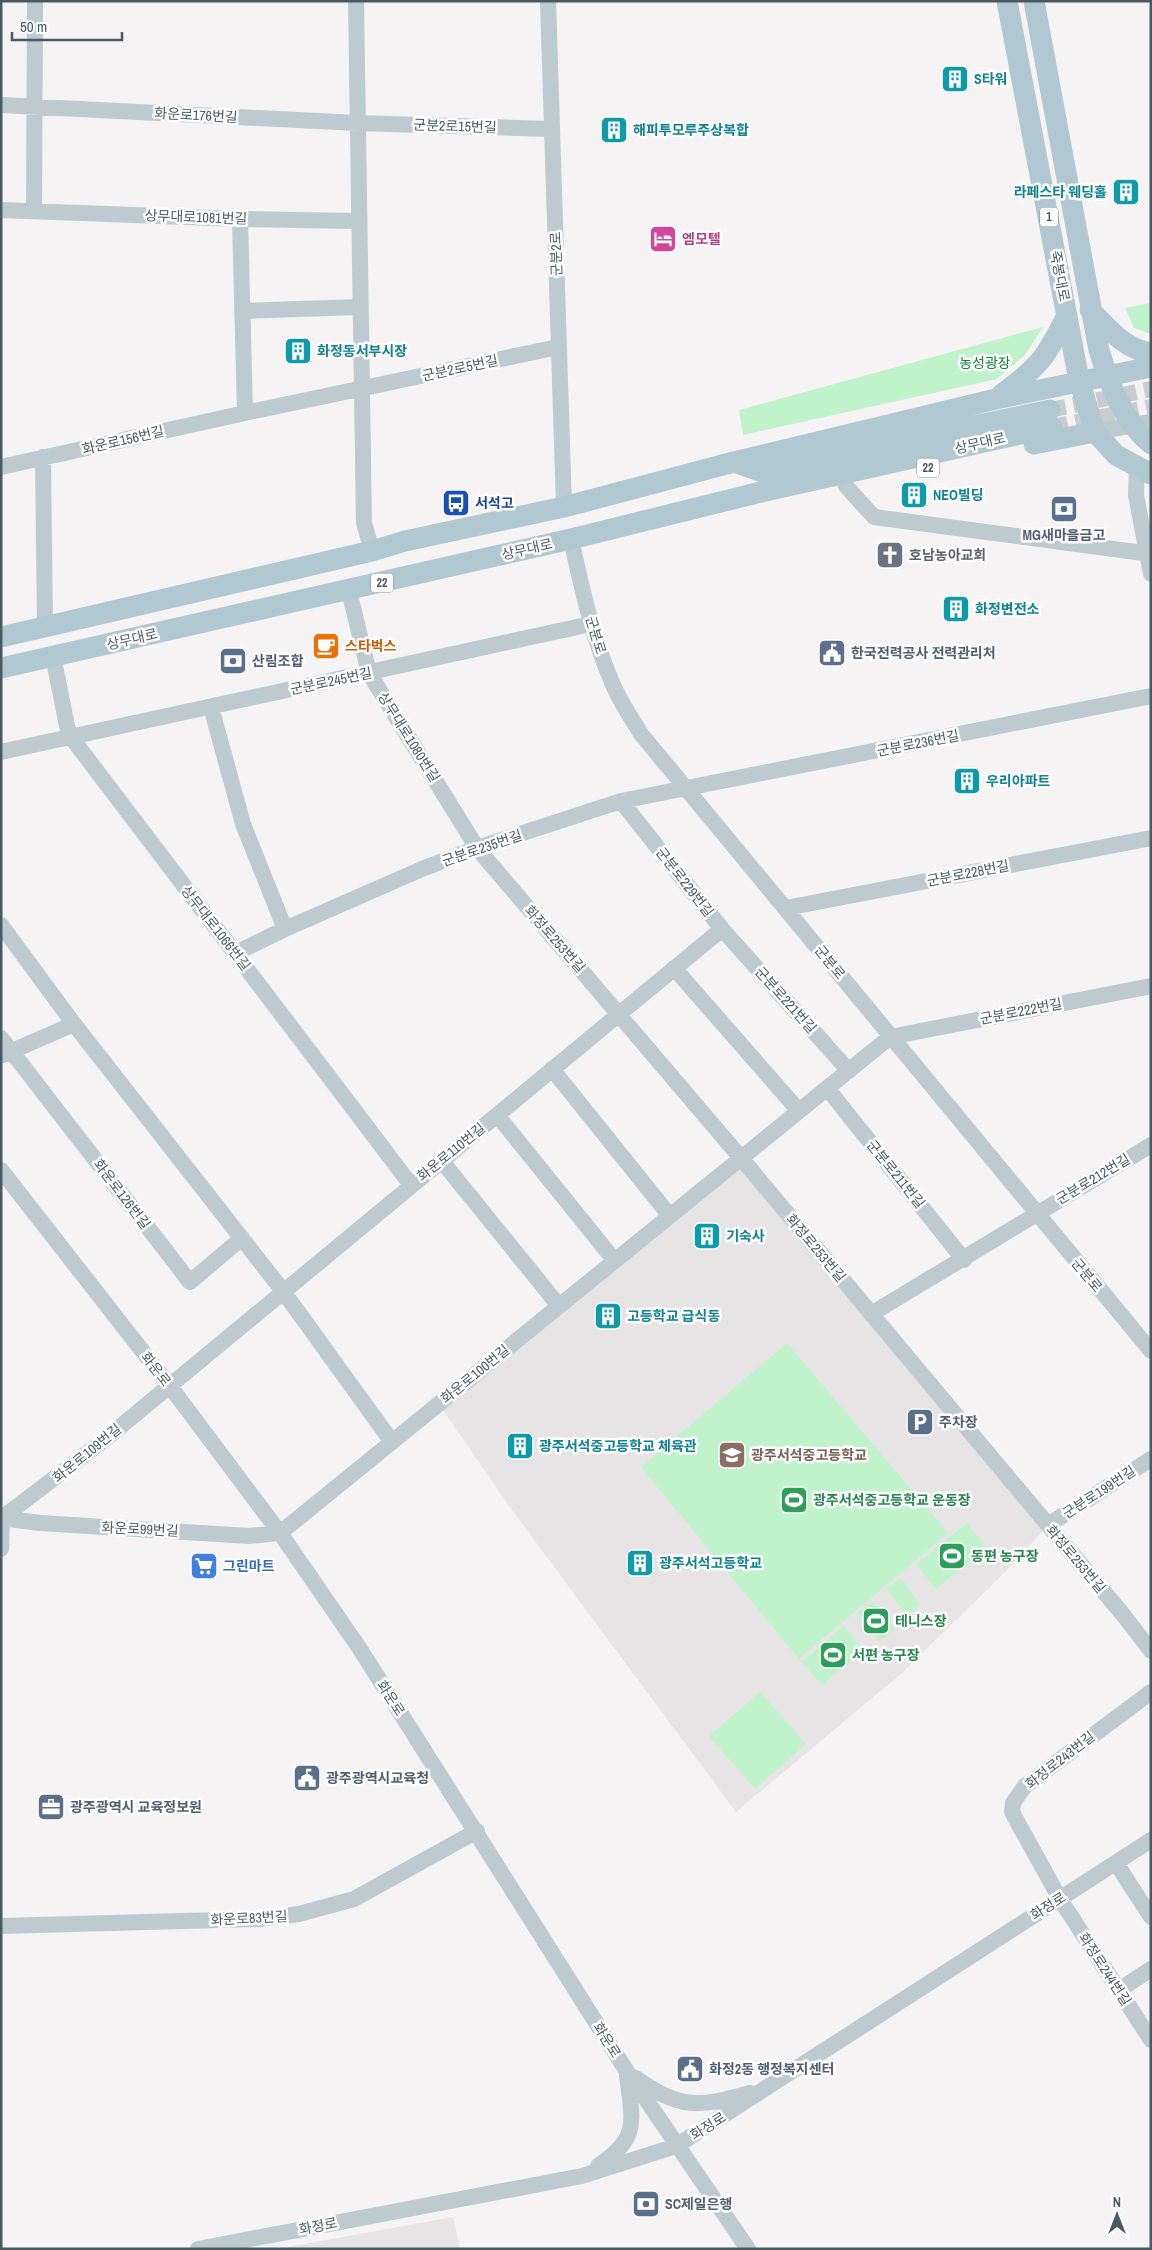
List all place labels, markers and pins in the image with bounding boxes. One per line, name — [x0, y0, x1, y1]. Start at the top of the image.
building icon: S타워 — [940, 64, 970, 94]
place label: S타워 — [974, 70, 1007, 88]
building icon: 해피투모루주상복합 — [599, 115, 629, 145]
place label: 해피투모루주상복합 — [633, 121, 749, 139]
building icon: 라페스타 웨딩홀 — [1111, 177, 1141, 207]
place label: 라페스타 웨딩홀 — [1014, 183, 1107, 201]
hotel icon: 엠모텔 — [648, 224, 678, 254]
place label: 엠모텔 — [682, 230, 721, 248]
building icon: 화정동서부시장 — [283, 336, 313, 366]
place label: 화정동서부시장 — [317, 342, 407, 360]
building icon: NEO빌딩 — [899, 480, 929, 510]
place label: NEO빌딩 — [933, 486, 984, 504]
bus stop icon: 서석고 — [441, 488, 471, 518]
place label: 서석고 — [475, 494, 514, 512]
bank icon: MG새마을금고 — [1049, 494, 1079, 524]
place label: MG새마을금고 — [1023, 526, 1106, 544]
church icon: 호남농아교회 — [875, 540, 905, 570]
place label: 호남농아교회 — [909, 546, 986, 564]
building icon: 화정변전소 — [941, 594, 971, 624]
place label: 화정변전소 — [975, 600, 1040, 618]
cafe icon: 스타벅스 — [311, 631, 341, 661]
place label: 스타벅스 — [345, 637, 397, 655]
public building icon: 한국전력공사 전력관리처 — [817, 638, 847, 668]
place label: 한국전력공사 전력관리처 — [851, 644, 996, 662]
bank icon: 산림조합 — [218, 646, 248, 676]
place label: 산림조합 — [252, 652, 304, 670]
building icon: 우리아파트 — [952, 766, 982, 796]
place label: 우리아파트 — [986, 772, 1051, 790]
building icon: 기숙사 — [692, 1221, 722, 1251]
place label: 기숙사 — [726, 1227, 765, 1245]
building icon: 고등학교 급식동 — [593, 1301, 623, 1331]
place label: 고등학교 급식동 — [627, 1307, 720, 1325]
parking icon: 주차장 — [905, 1407, 935, 1437]
place label: 주차장 — [939, 1413, 978, 1431]
building icon: 광주서석중고등학교 체육관 — [505, 1431, 535, 1461]
place label: 광주서석중고등학교 체육관 — [539, 1437, 697, 1455]
school or university icon: 광주서석중고등학교 — [717, 1440, 747, 1470]
place label: 광주서석중고등학교 — [751, 1446, 867, 1464]
sports icon: 광주서석중고등학교 운동장 — [779, 1485, 809, 1515]
place label: 광주서석중고등학교 운동장 — [813, 1491, 971, 1509]
sports icon: 동편 농구장 — [937, 1541, 967, 1571]
place label: 동편 농구장 — [971, 1547, 1039, 1565]
building icon: 광주서석고등학교 — [625, 1548, 655, 1578]
supermarket icon: 그린마트 — [189, 1551, 219, 1581]
place label: 광주서석고등학교 — [659, 1554, 762, 1572]
place label: 그린마트 — [223, 1557, 275, 1575]
sports icon: 테니스장 — [861, 1606, 891, 1636]
place label: 테니스장 — [895, 1612, 947, 1630]
sports icon: 서편 농구장 — [818, 1640, 848, 1670]
place label: 서편 농구장 — [852, 1646, 920, 1664]
public building icon: 광주광역시교육청 — [292, 1763, 322, 1793]
place label: 광주광역시교육청 — [326, 1769, 429, 1787]
office icon: 광주광역시 교육정보원 — [36, 1792, 66, 1822]
place label: 광주광역시 교육정보원 — [70, 1798, 202, 1816]
public building icon: 화정2동 행정복지센터 — [675, 2054, 705, 2084]
place label: 화정2동 행정복지센터 — [709, 2060, 835, 2078]
bank icon: SC제일은행 — [631, 2189, 661, 2219]
place label: SC제일은행 — [665, 2195, 732, 2213]

